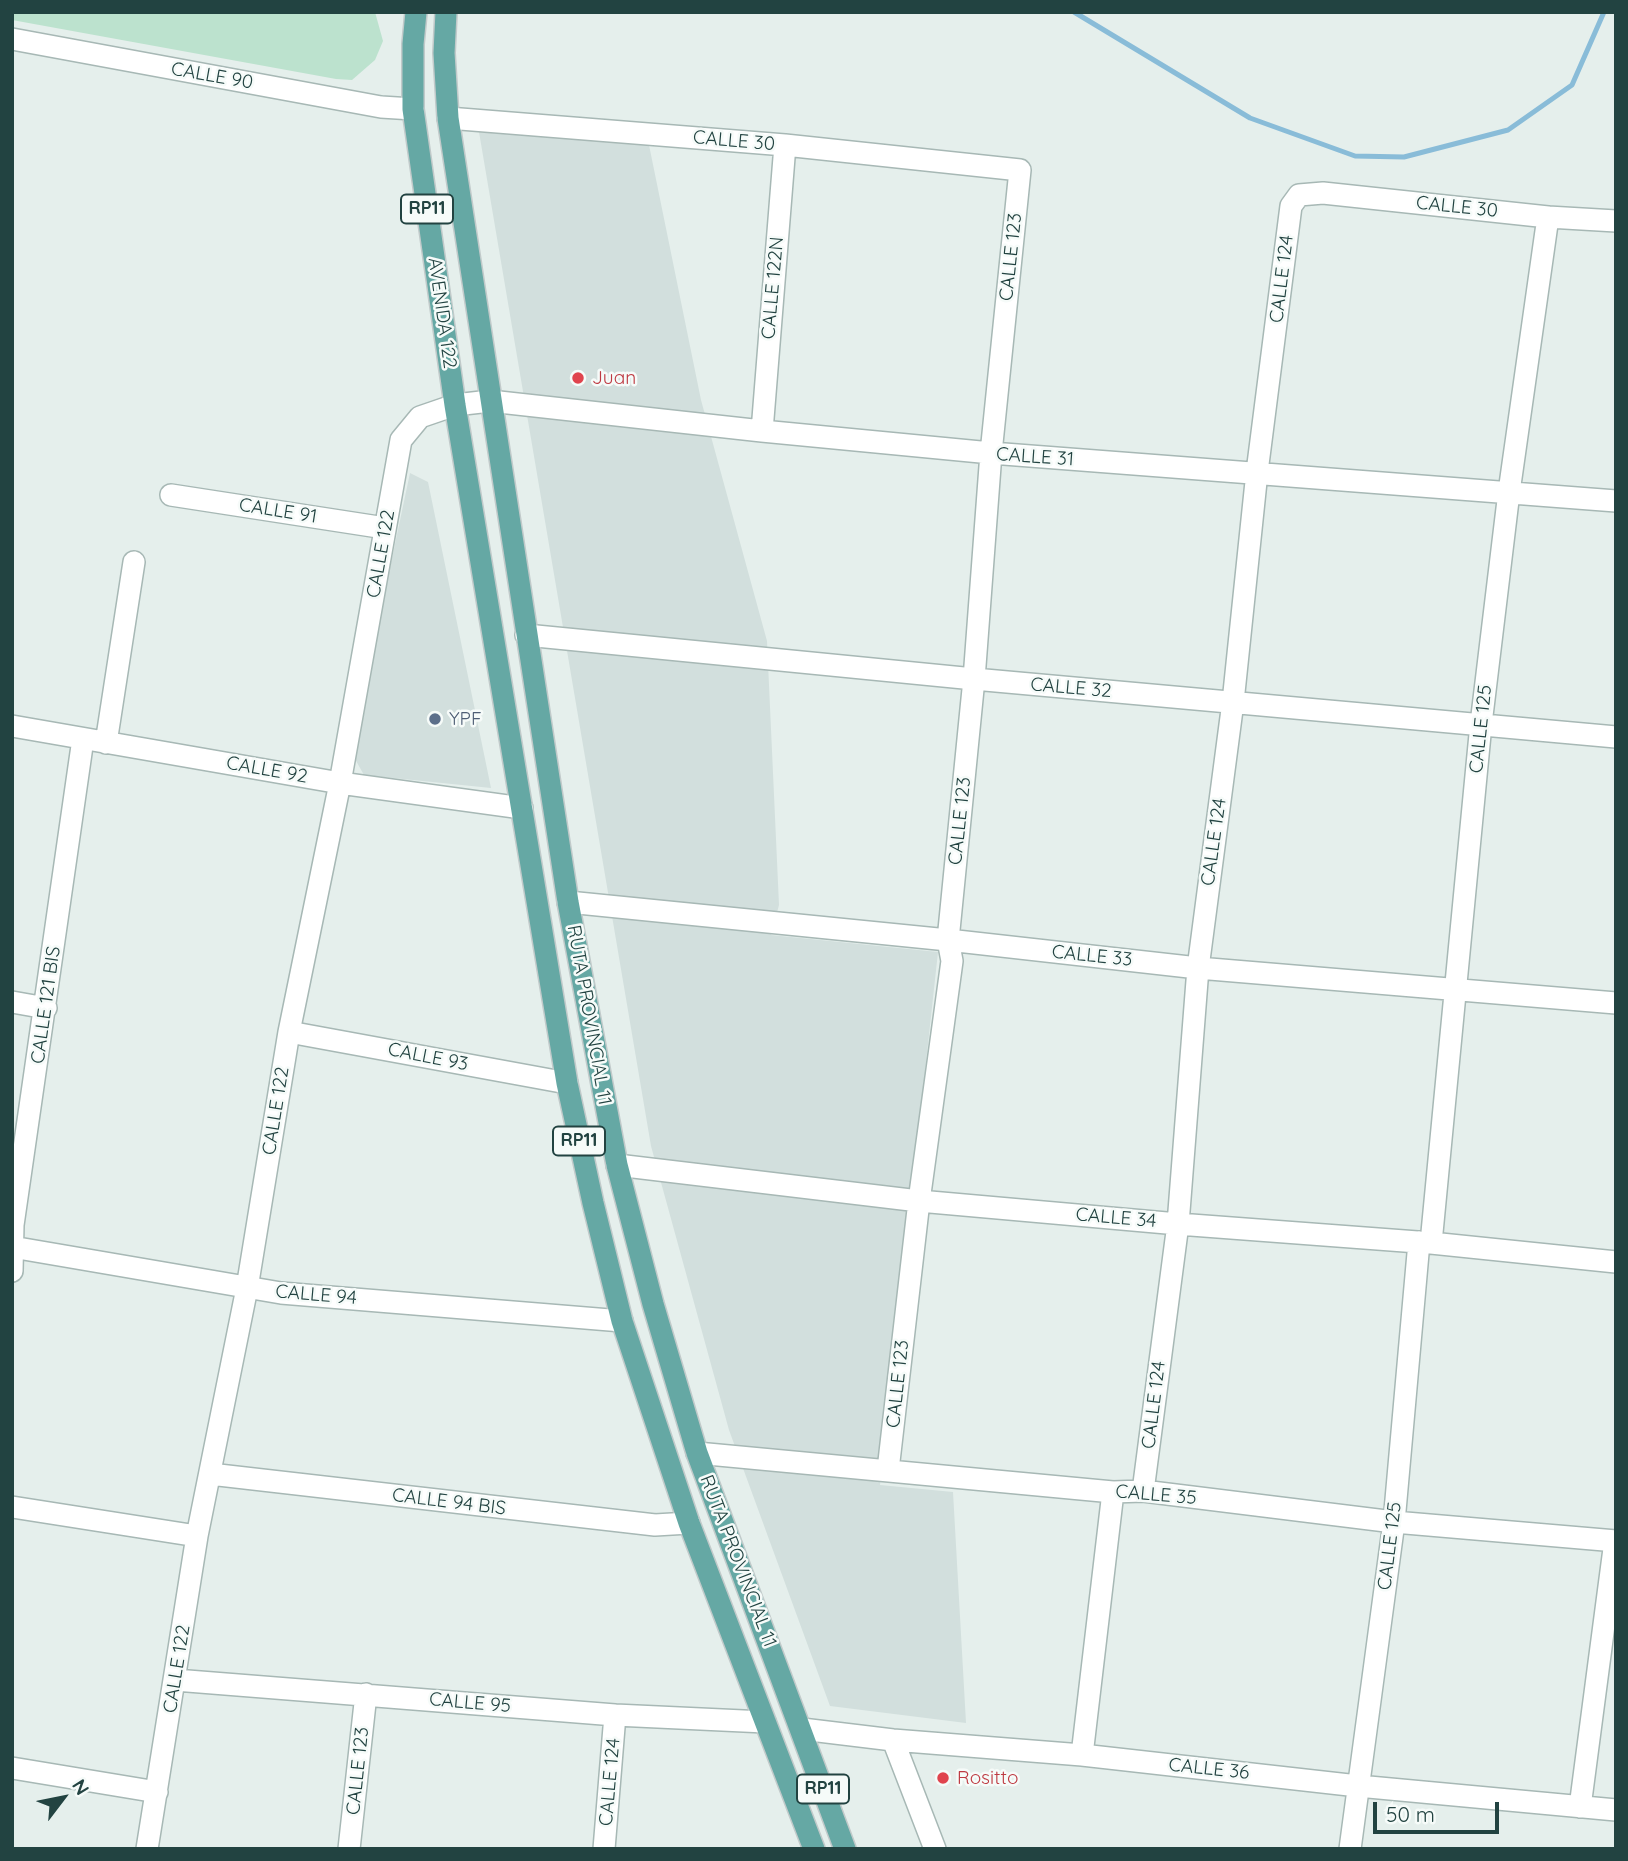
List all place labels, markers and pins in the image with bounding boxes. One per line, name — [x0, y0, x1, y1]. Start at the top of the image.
place label: Juan — [592, 367, 636, 389]
marker: Juan — [570, 370, 586, 386]
place label: YPF — [449, 708, 482, 730]
marker: YPF — [427, 711, 443, 727]
place label: Rositto — [957, 1767, 1018, 1789]
marker: Rositto — [935, 1770, 951, 1786]

